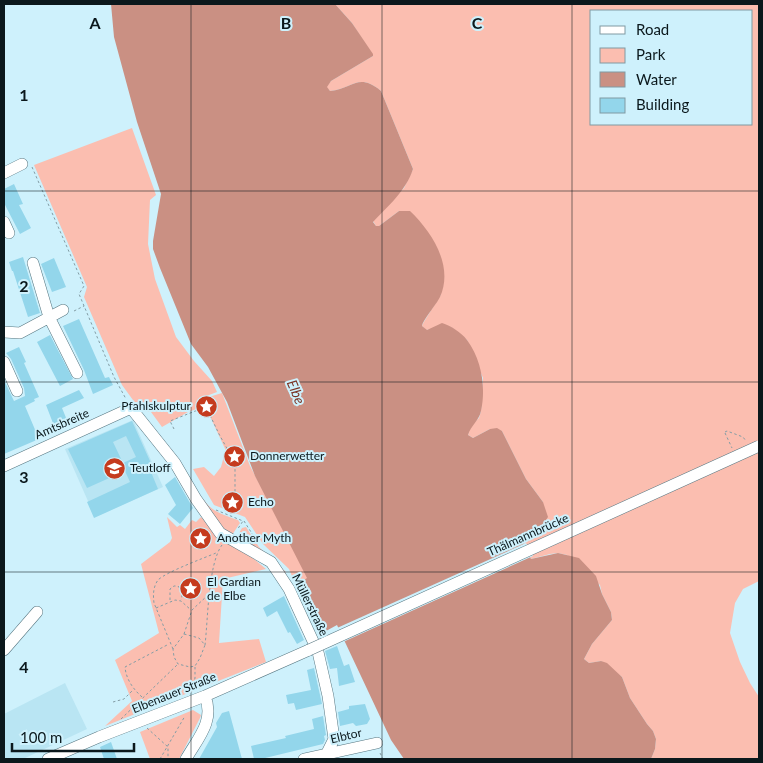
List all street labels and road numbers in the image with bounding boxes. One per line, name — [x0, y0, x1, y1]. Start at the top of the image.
street label: Amtsbreite — [32, 405, 91, 442]
street label: Thälmannbrücke — [485, 510, 571, 559]
street label: Müllerstraße — [289, 571, 332, 638]
street label: Elbenauer Straße — [129, 669, 218, 716]
street label: Elbtor — [329, 724, 364, 746]

